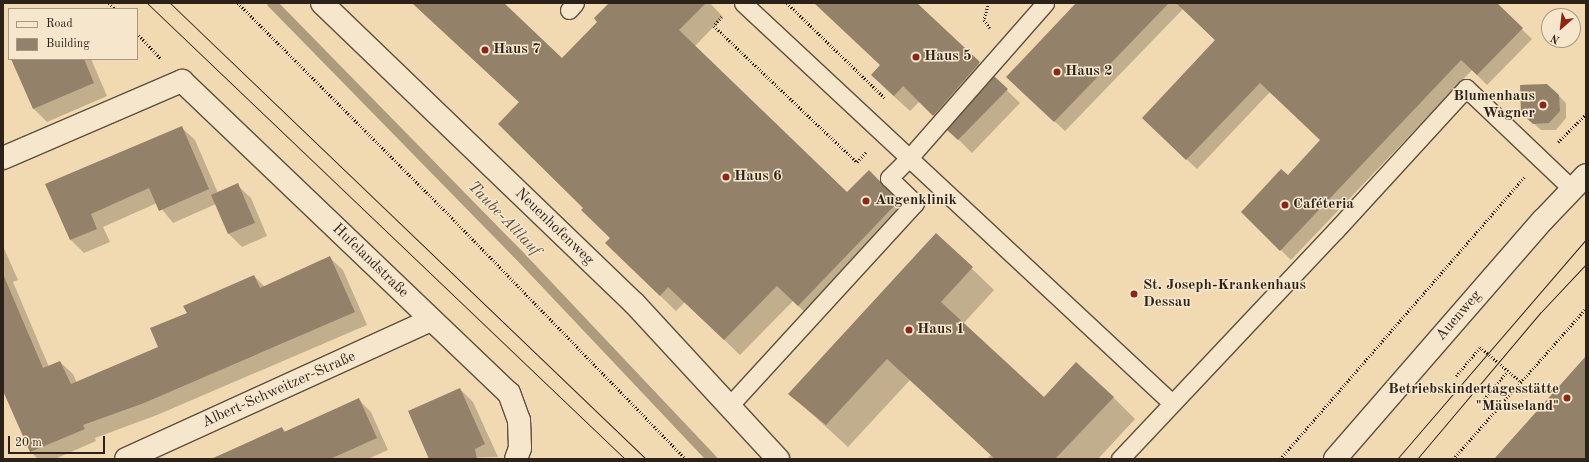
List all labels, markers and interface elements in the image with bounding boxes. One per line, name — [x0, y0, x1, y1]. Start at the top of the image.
legend — [8, 8, 138, 60]
north arrow — [1541, 8, 1581, 48]
text: Road — [46, 18, 73, 30]
text: N — [1549, 31, 1562, 45]
text: Building — [46, 38, 90, 50]
place label: Haus 7 — [493, 41, 541, 59]
marker: Haus 7 — [480, 45, 490, 55]
place label: Haus 5 — [924, 48, 972, 66]
marker: Haus 5 — [911, 52, 921, 62]
place label: Haus 2 — [1065, 63, 1113, 81]
marker: Haus 2 — [1052, 67, 1062, 77]
place label: Blumenhaus Wagner — [1453, 87, 1535, 122]
marker: Blumenhaus Wagner — [1538, 100, 1548, 110]
place label: Haus 6 — [734, 168, 782, 186]
marker: Haus 6 — [721, 172, 731, 182]
water label: Taube-Altlauf — [463, 178, 545, 260]
street label: Neuenhofenweg — [511, 185, 597, 269]
place label: Augenklinik — [875, 192, 957, 210]
marker: Augenklinik — [860, 195, 872, 207]
place label: Caféteria — [1293, 196, 1354, 214]
marker: Caféteria — [1280, 200, 1290, 210]
street label: Hufelandstraße — [328, 220, 412, 302]
place label: St. Joseph-Krankenhaus Dessau — [1143, 276, 1306, 311]
street label: Auenweg — [1432, 287, 1486, 345]
marker: St. Joseph-Krankenhaus Dessau — [1128, 288, 1140, 300]
place label: Haus 1 — [917, 321, 965, 339]
marker: Haus 1 — [904, 325, 914, 335]
street label: Albert-Schweitzer-Straße — [199, 348, 359, 432]
place label: Betriebskindertagesstätte "Mäuseland" — [1388, 380, 1559, 415]
marker: Betriebskindertagesstätte "Mäuseland" — [1562, 393, 1572, 403]
scale bar — [10, 428, 107, 454]
text: 20 m — [15, 437, 42, 449]

